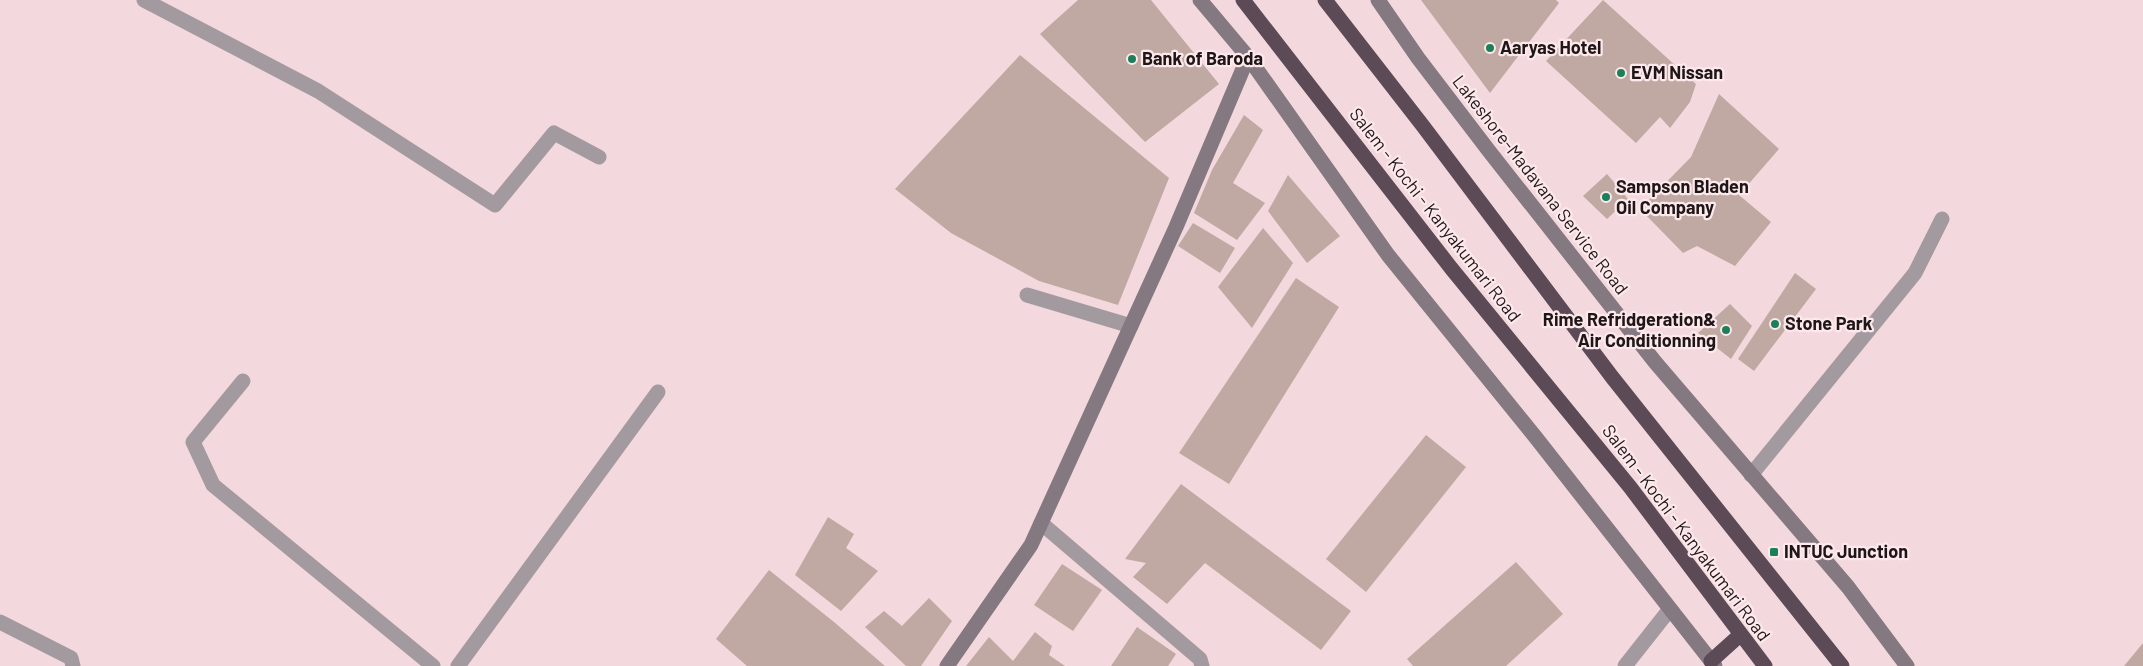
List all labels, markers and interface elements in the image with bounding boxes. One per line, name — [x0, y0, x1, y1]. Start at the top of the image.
place label: Aaryas Hotel — [1500, 36, 1601, 58]
marker: Aaryas Hotel — [1484, 42, 1496, 54]
place label: Bank of Baroda — [1142, 47, 1263, 69]
marker: Bank of Baroda — [1126, 53, 1138, 65]
place label: EVM Nissan — [1631, 61, 1723, 83]
marker: EVM Nissan — [1615, 67, 1627, 79]
street label: Lakeshore-Madavana Service Road — [1448, 70, 1633, 298]
street label: Salem - Kochi - Kanyakumari Road — [1345, 103, 1526, 326]
place label: Sampson Bladen Oil Company — [1616, 175, 1749, 218]
marker: Sampson Bladen Oil Company — [1600, 191, 1612, 203]
place label: Rime Refridgeration& Air Conditionning — [1543, 308, 1716, 351]
place label: Stone Park — [1785, 312, 1873, 334]
marker: Stone Park — [1769, 318, 1781, 330]
marker: Rime Refridgeration& Air Conditionning — [1720, 324, 1732, 336]
street label: Salem - Kochi - Kanyakumari Road — [1598, 420, 1775, 645]
place label: INTUC Junction — [1784, 540, 1908, 562]
marker: INTUC Junction — [1768, 546, 1780, 558]

